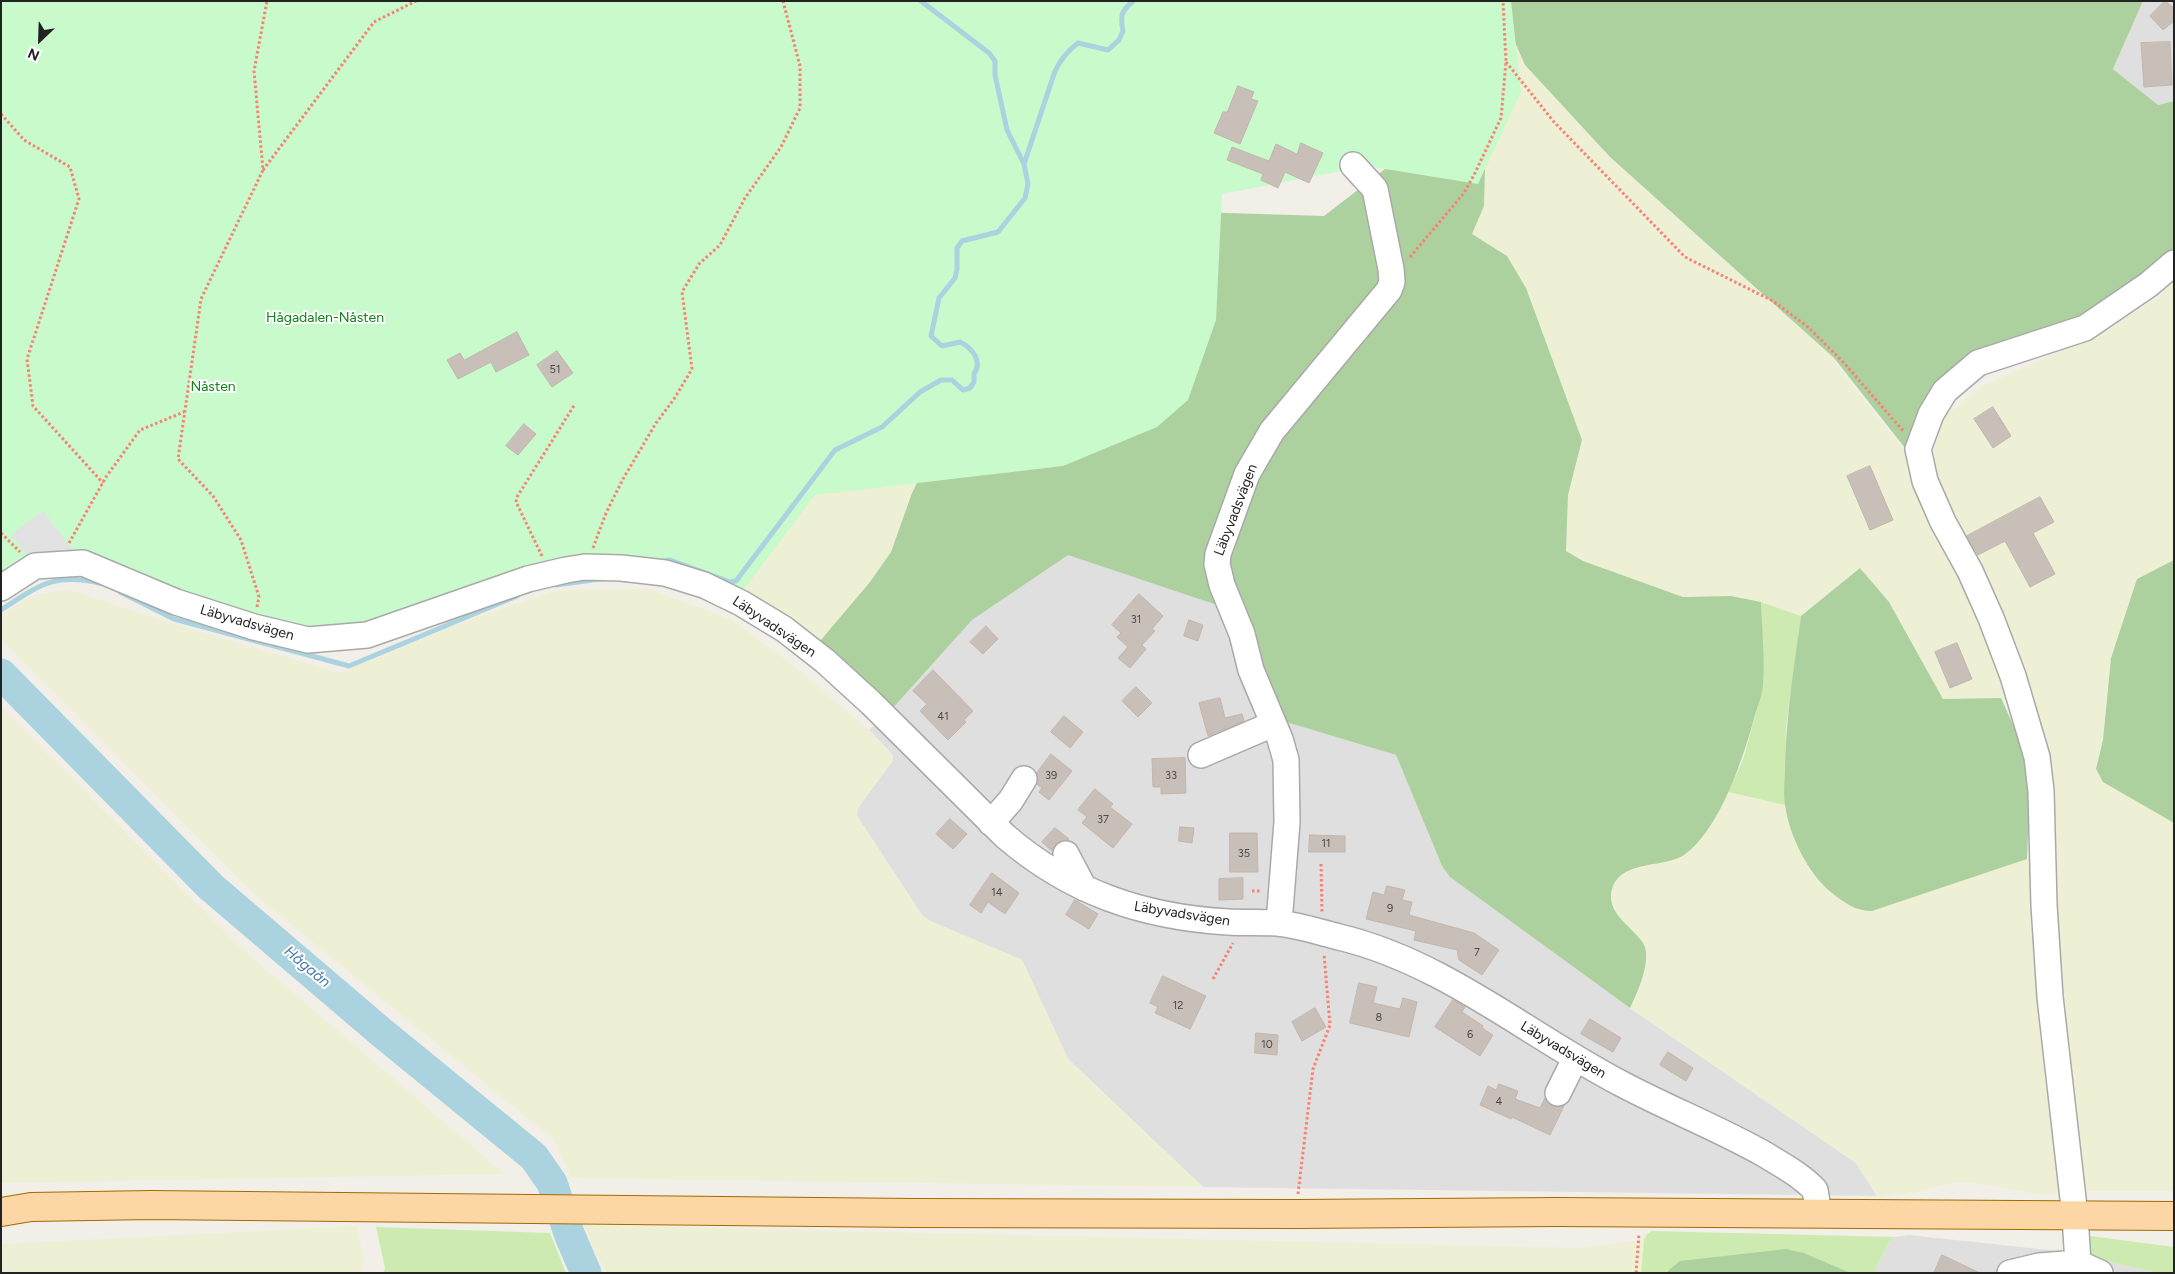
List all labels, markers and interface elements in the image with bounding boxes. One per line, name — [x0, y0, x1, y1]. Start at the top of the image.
north arrow — [15, 15, 65, 65]
text: N — [25, 44, 42, 64]
park label: Hågadalen-Nåsten — [266, 310, 384, 326]
house number: 51 — [550, 363, 560, 377]
park label: Nåsten — [190, 379, 236, 395]
street label: Läbyvadsvägen — [1211, 462, 1261, 558]
street label: Läbyvadsvägen — [729, 593, 819, 661]
street label: Läbyvadsvägen — [198, 602, 296, 644]
house number: 31 — [1131, 613, 1141, 627]
house number: 41 — [937, 710, 949, 724]
house number: 39 — [1045, 769, 1057, 783]
house number: 33 — [1165, 769, 1177, 783]
house number: 37 — [1097, 813, 1109, 827]
house number: 11 — [1321, 837, 1331, 851]
house number: 35 — [1238, 847, 1250, 861]
house number: 14 — [991, 886, 1003, 900]
street label: Läbyvadsvägen — [1133, 898, 1231, 930]
house number: 9 — [1387, 902, 1393, 916]
water label: Hågaån — [280, 942, 334, 992]
house number: 7 — [1474, 946, 1480, 960]
house number: 12 — [1173, 999, 1183, 1013]
house number: 8 — [1376, 1011, 1382, 1025]
street label: Läbyvadsvägen — [1517, 1018, 1609, 1082]
house number: 6 — [1467, 1028, 1473, 1042]
house number: 10 — [1261, 1038, 1273, 1052]
house number: 4 — [1496, 1095, 1502, 1109]

